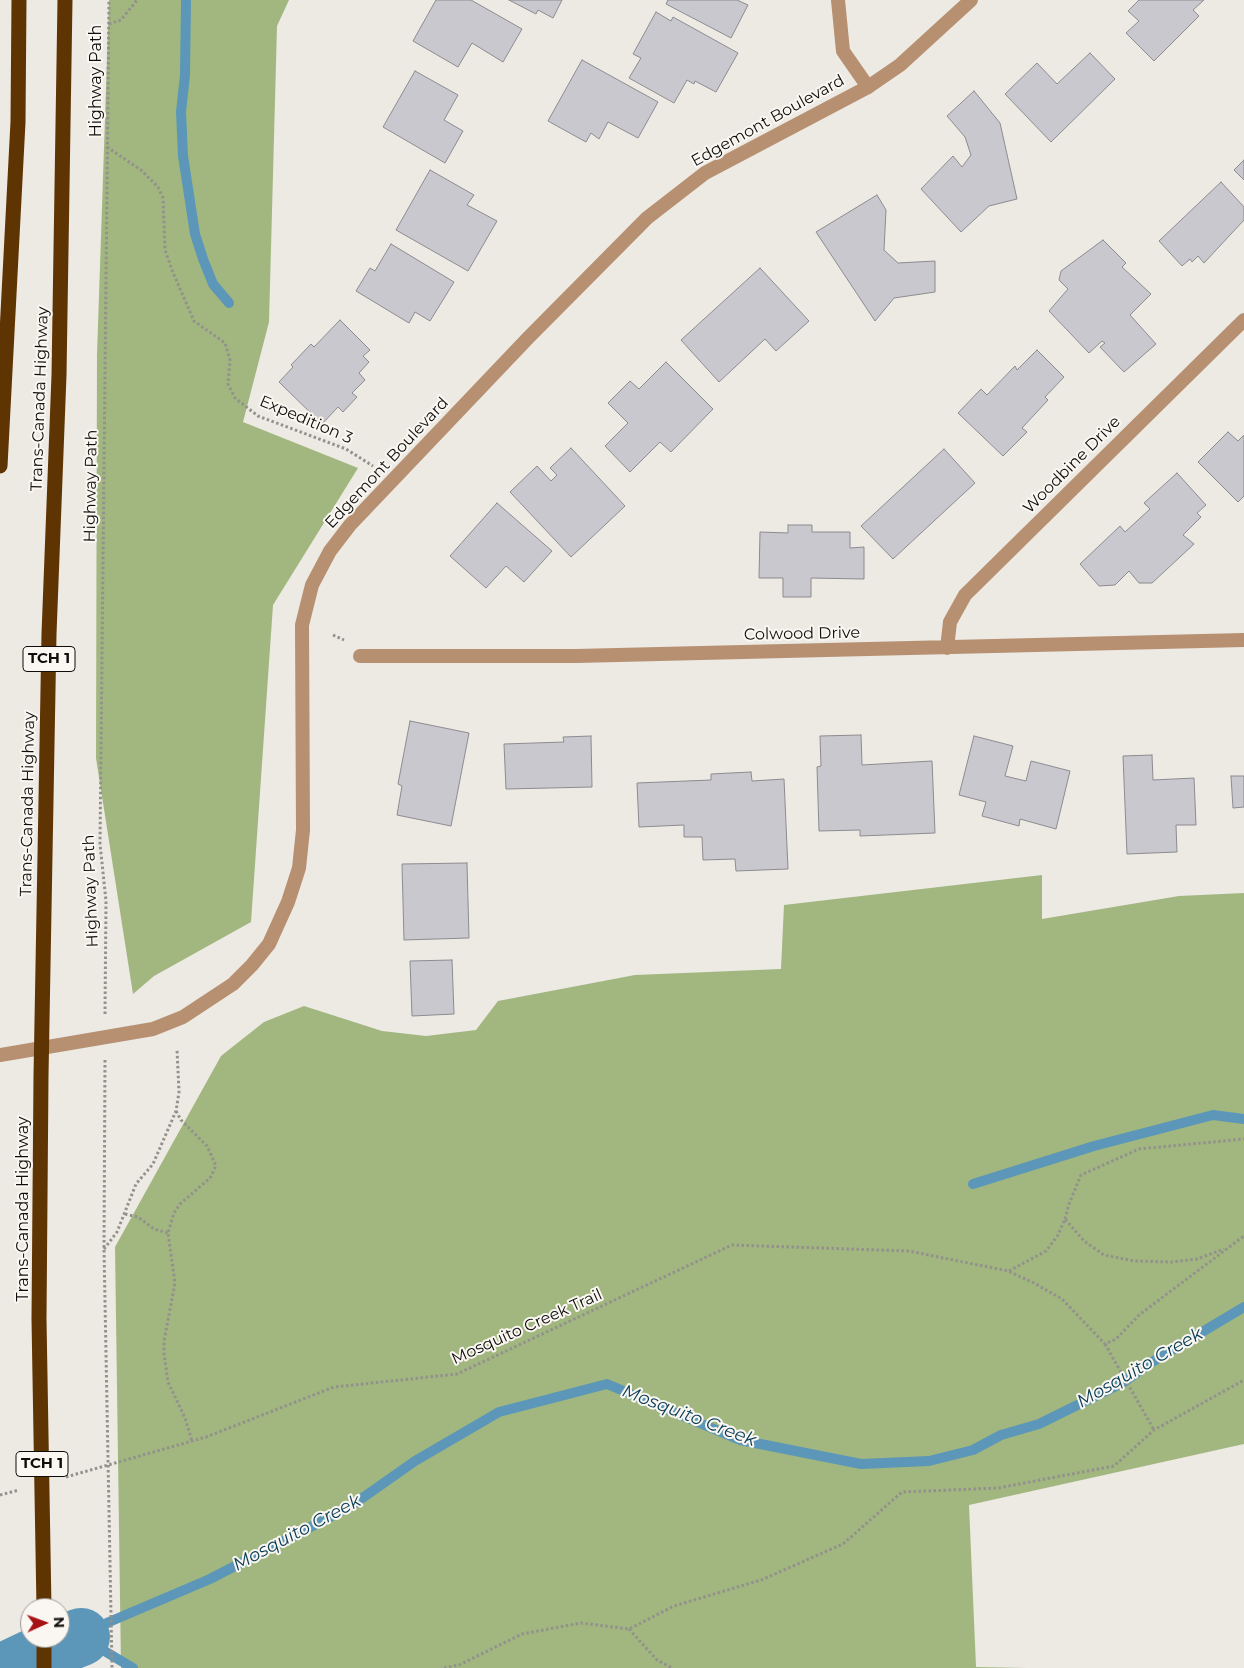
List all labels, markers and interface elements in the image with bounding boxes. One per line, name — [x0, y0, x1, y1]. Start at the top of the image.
street label: Highway Path — [86, 25, 106, 137]
street label: Edgemont Boulevard — [688, 71, 848, 171]
street label: Trans-Canada Highway — [27, 306, 53, 492]
street label: Expedition 3 — [257, 392, 355, 448]
street label: Edgemont Boulevard — [321, 394, 453, 532]
street label: Woodbine Drive — [1019, 412, 1125, 518]
street label: Highway Path — [80, 430, 102, 542]
street label: Colwood Drive — [744, 623, 860, 645]
road number: TCH 1 — [23, 646, 75, 672]
street label: Trans-Canada Highway — [17, 711, 39, 897]
street label: Highway Path — [79, 834, 103, 948]
street label: Trans-Canada Highway — [13, 1117, 33, 1301]
street label: Mosquito Creek Trail — [449, 1285, 605, 1369]
water label: Mosquito Creek — [1073, 1323, 1207, 1413]
water label: Mosquito Creek — [619, 1381, 759, 1451]
road number: TCH 1 — [16, 1452, 68, 1476]
water label: Mosquito Creek — [229, 1490, 365, 1576]
north arrow — [20, 1598, 70, 1648]
text: N — [50, 1617, 68, 1628]

